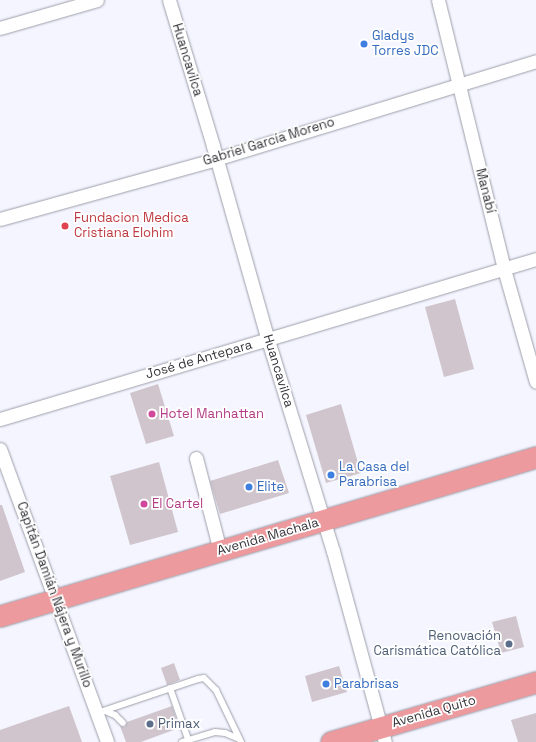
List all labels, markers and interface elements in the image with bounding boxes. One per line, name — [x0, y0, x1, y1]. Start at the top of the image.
street label: Huancavilca — [169, 22, 205, 98]
place label: Gladys Torres JDC — [372, 29, 439, 60]
marker: Gladys Torres JDC — [359, 39, 369, 49]
street label: Gabriel García Moreno — [201, 115, 337, 169]
street label: Manabí — [472, 167, 498, 215]
place label: Fundacion Medica Cristiana Elohim — [74, 211, 189, 242]
marker: Fundacion Medica Cristiana Elohim — [59, 220, 71, 232]
street label: Huancavilca — [260, 333, 296, 409]
street label: José de Antepara — [144, 337, 254, 383]
place label: Hotel Manhattan — [160, 406, 264, 422]
marker: Hotel Manhattan — [147, 409, 157, 419]
place label: La Casa del Parabrisa — [339, 460, 410, 491]
marker: La Casa del Parabrisa — [326, 470, 336, 480]
place label: Elite — [257, 479, 284, 495]
marker: Elite — [244, 482, 254, 492]
place label: El Cartel — [152, 496, 203, 512]
marker: El Cartel — [139, 499, 149, 509]
street label: Capitán Damián Nájera y Murillo — [13, 500, 95, 690]
street label: Avenida Machala — [215, 515, 321, 559]
place label: Renovación Carismática Católica — [373, 629, 501, 660]
marker: Renovación Carismática Católica — [504, 639, 514, 649]
place label: Parabrisas — [334, 676, 399, 692]
marker: Parabrisas — [321, 679, 331, 689]
street label: Avenida Quito — [390, 693, 478, 731]
place label: Primax — [158, 716, 200, 732]
marker: Primax — [145, 719, 155, 729]

